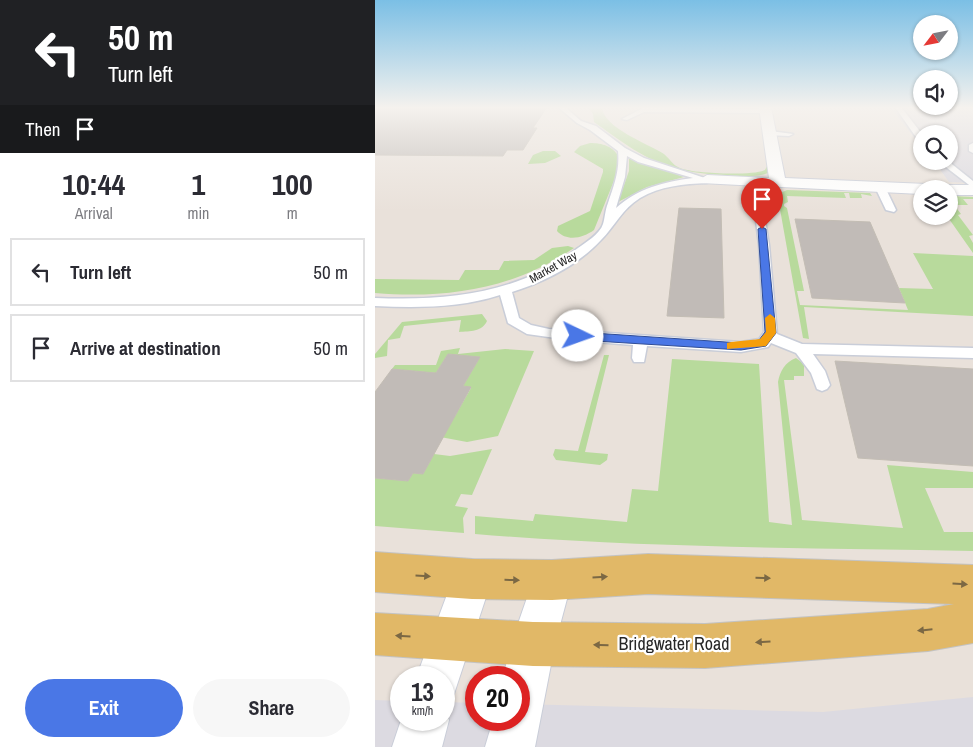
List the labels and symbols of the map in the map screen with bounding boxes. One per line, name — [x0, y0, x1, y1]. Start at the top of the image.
north arrow — [913, 15, 957, 60]
pin — [741, 178, 783, 229]
street label: Market Way — [526, 247, 580, 287]
position arrow — [551, 309, 603, 361]
one-way arrow — [416, 572, 432, 580]
one-way arrow — [593, 573, 609, 581]
one-way arrow — [755, 574, 771, 582]
one-way arrow — [504, 576, 520, 584]
one-way arrow — [952, 581, 968, 589]
one-way arrow — [917, 626, 933, 634]
street label: Bridgwater Road — [619, 631, 729, 656]
one-way arrow — [395, 632, 411, 640]
one-way arrow — [755, 638, 771, 646]
one-way arrow — [592, 641, 608, 649]
speed limit sign: 20 — [465, 666, 530, 731]

